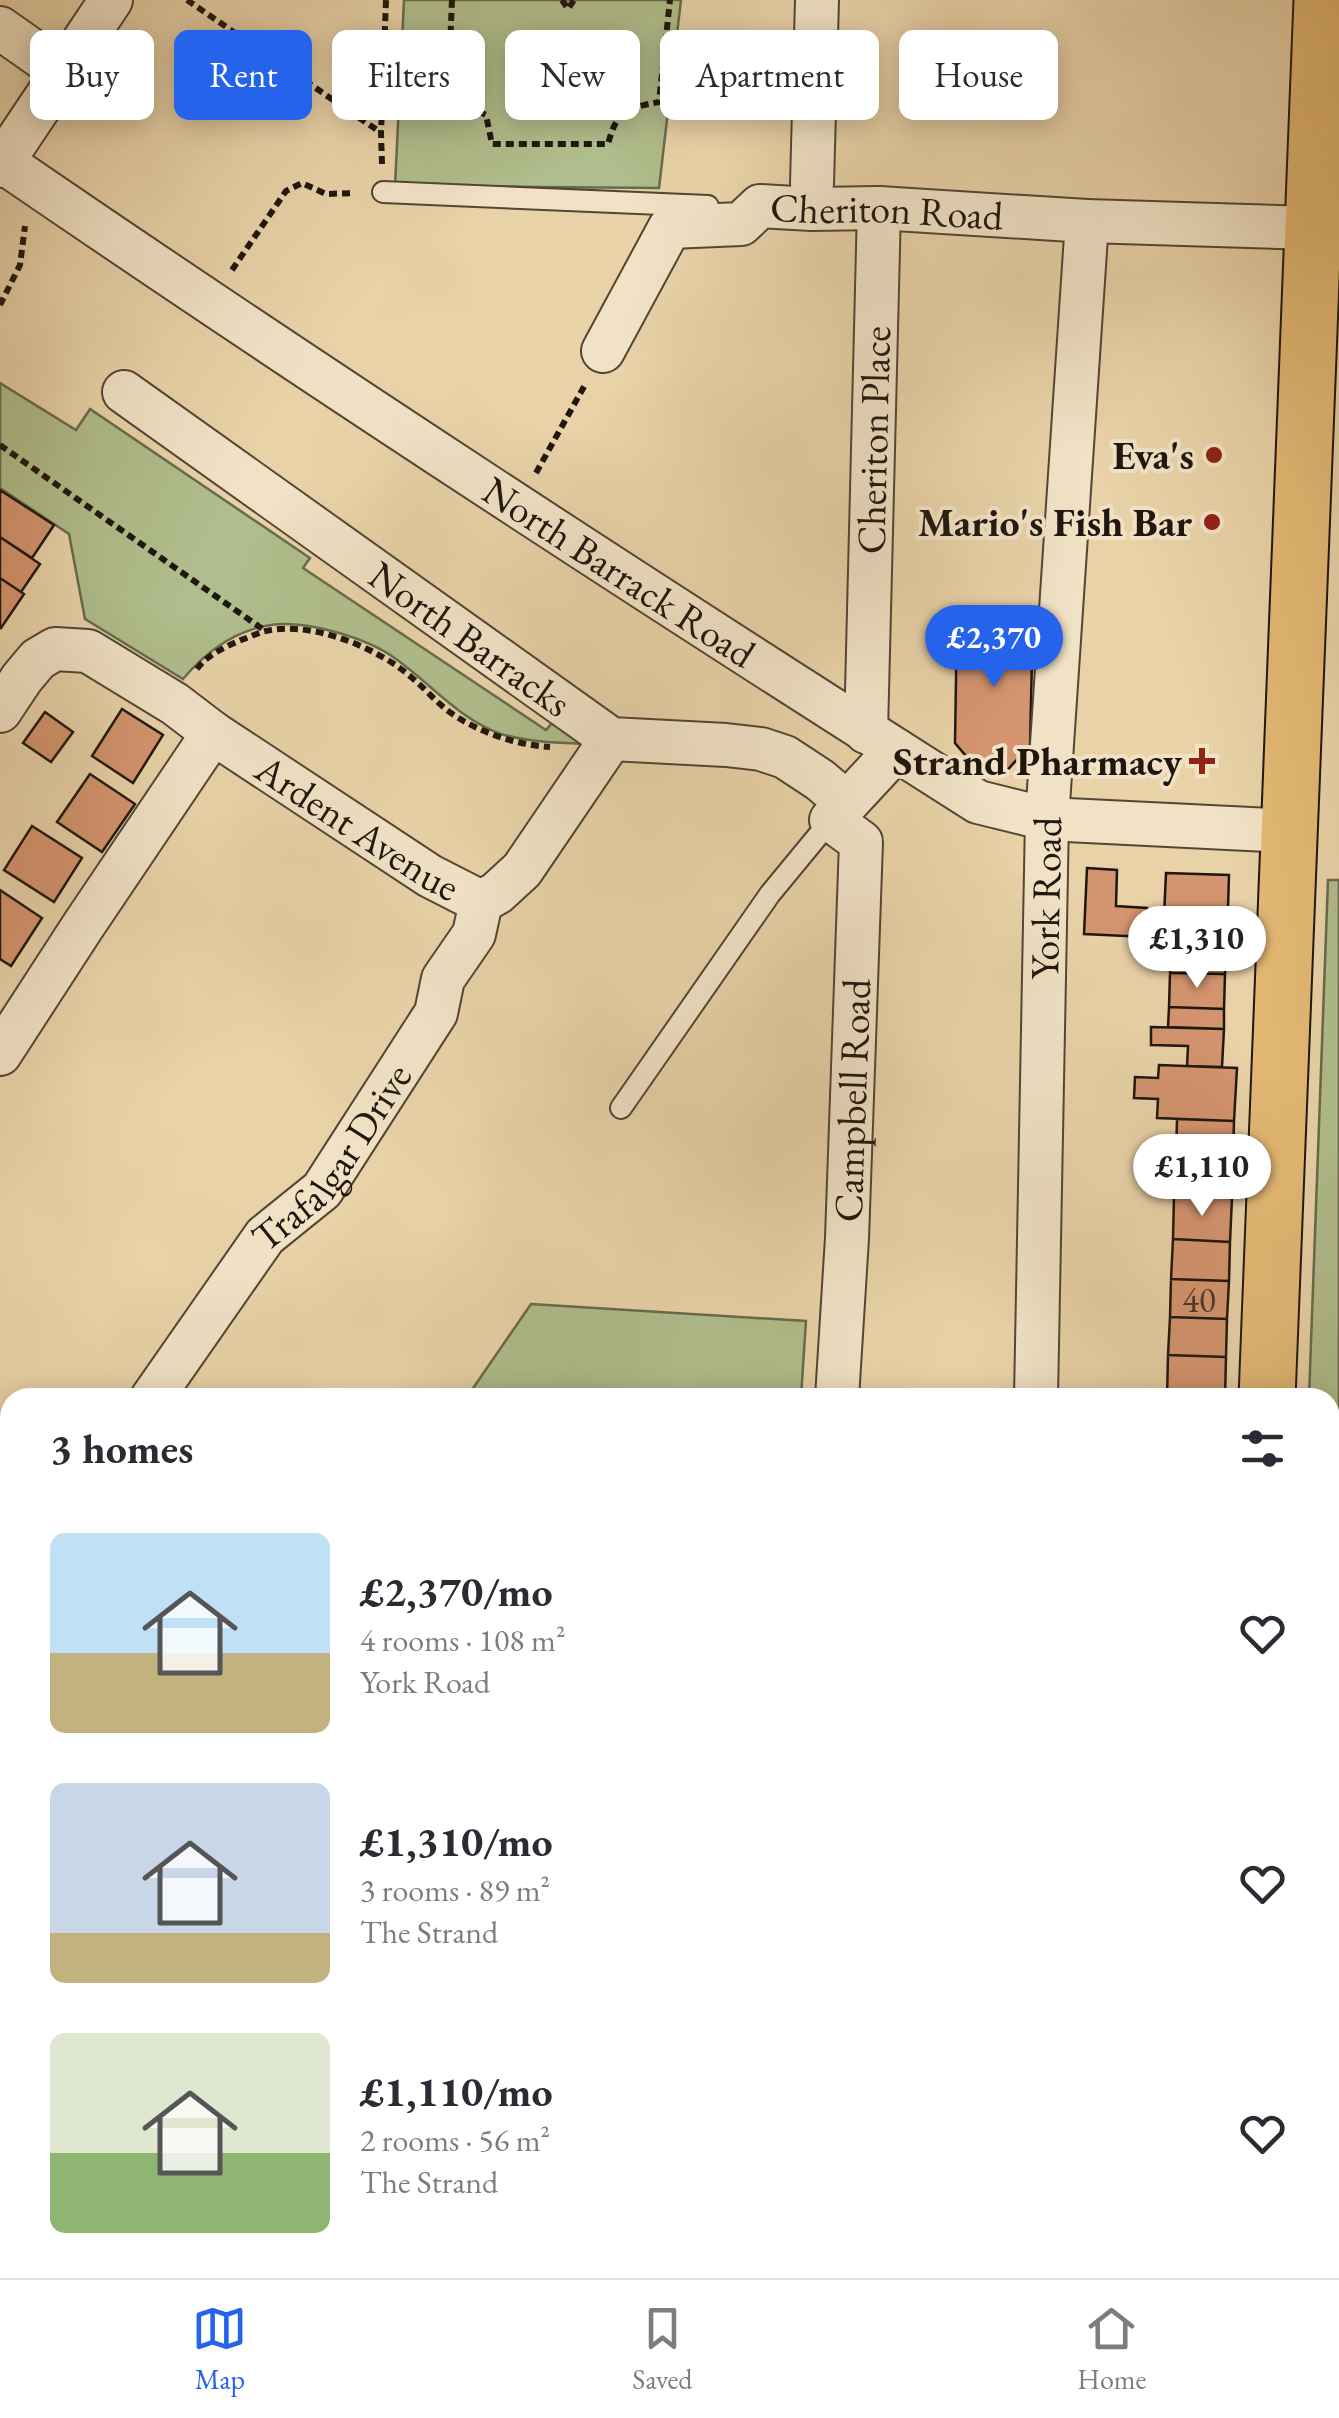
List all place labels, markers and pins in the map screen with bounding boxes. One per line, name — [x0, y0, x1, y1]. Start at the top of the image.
place label: Eva's — [1112, 429, 1194, 481]
marker: Eva's — [1203, 444, 1225, 466]
place label: Mario's Fish Bar — [918, 496, 1192, 548]
marker: Mario's Fish Bar — [1201, 511, 1223, 533]
pin: £2,370 — [913, 605, 1075, 690]
place label: Strand Pharmacy — [893, 735, 1183, 787]
marker: Strand Pharmacy — [1191, 750, 1213, 772]
pin: £1,310 — [1116, 906, 1278, 991]
pin: £1,110 — [1121, 1134, 1283, 1219]

